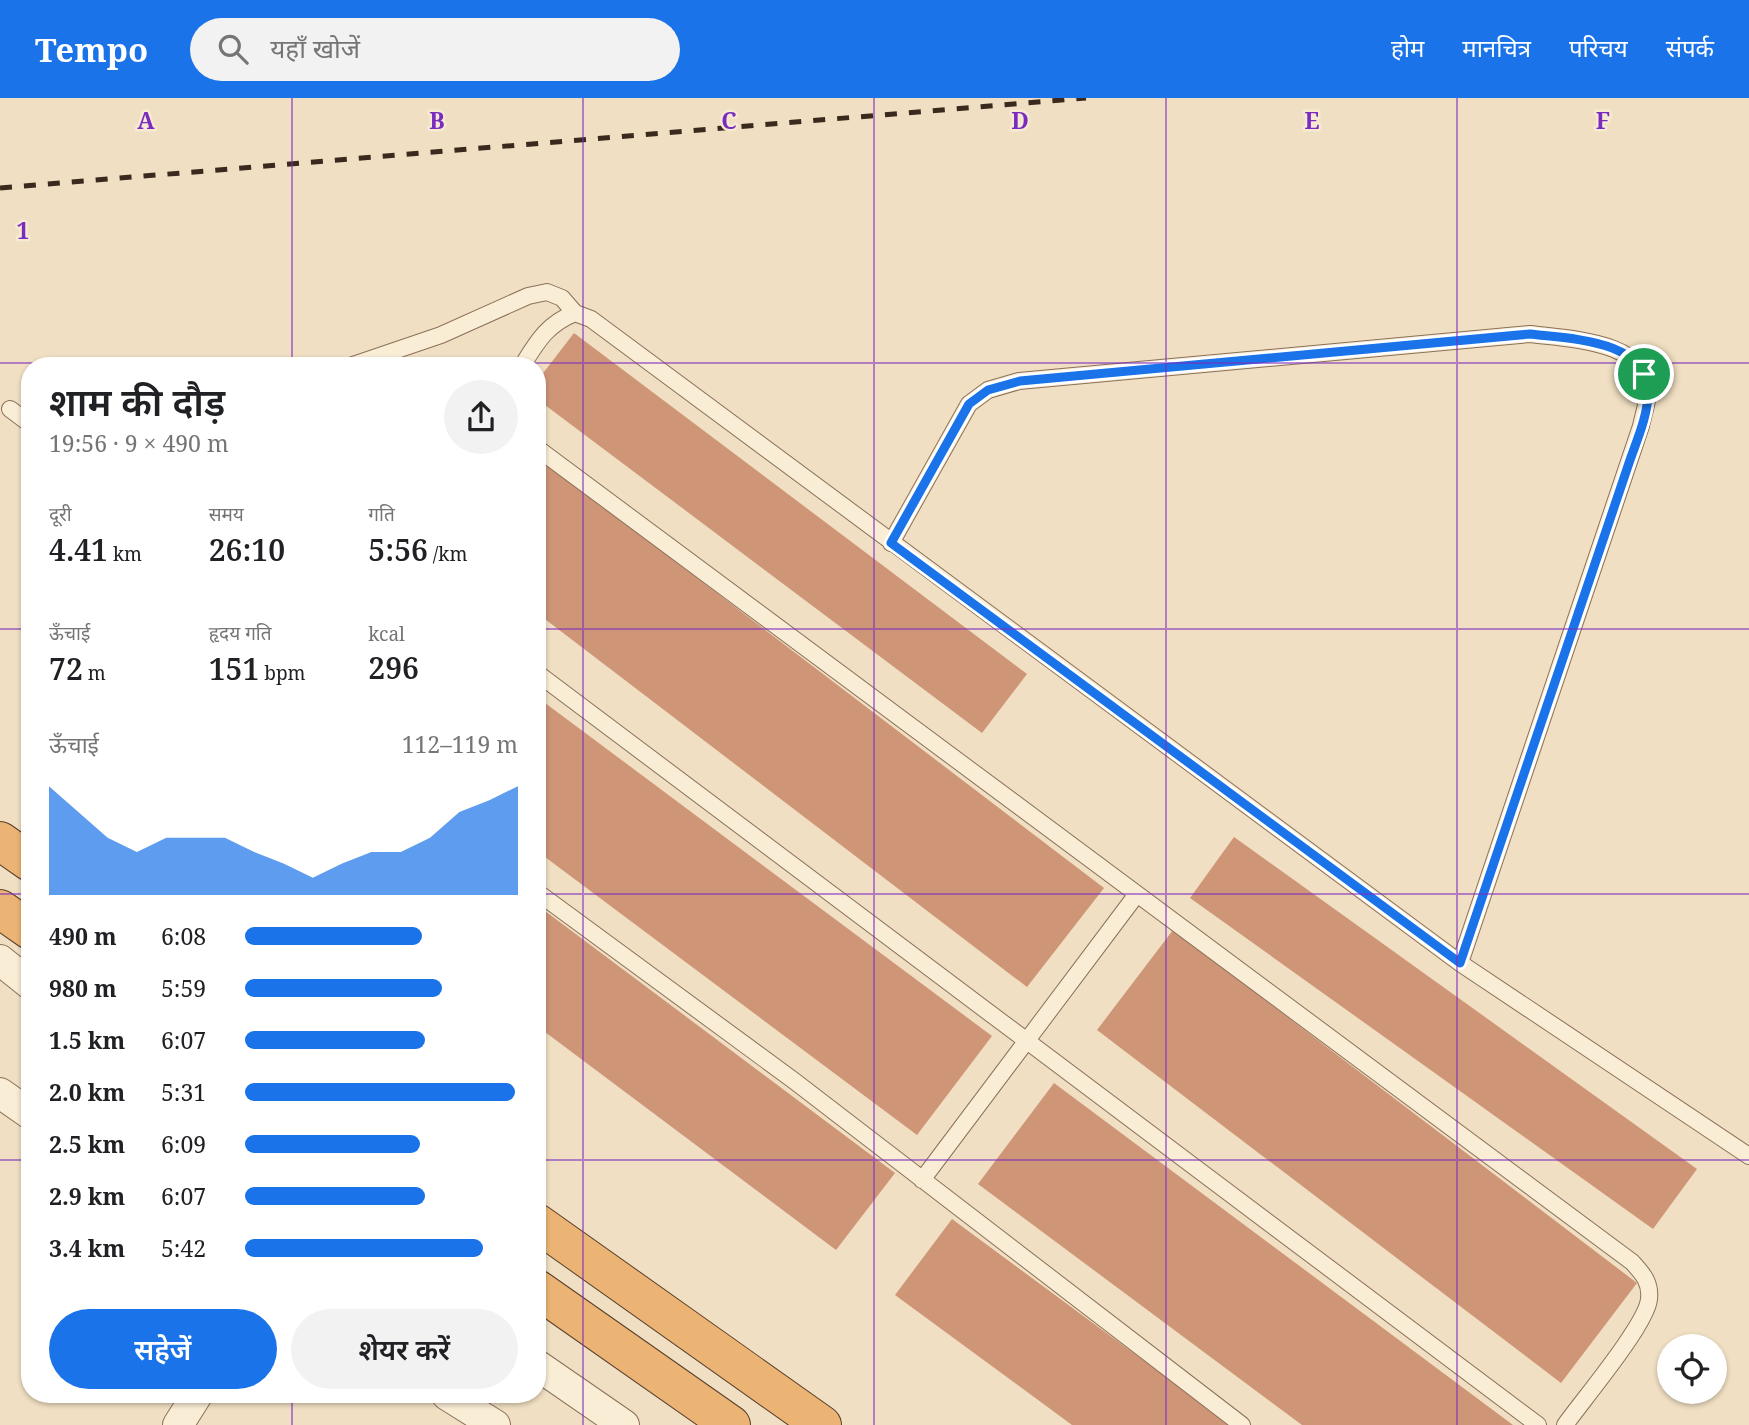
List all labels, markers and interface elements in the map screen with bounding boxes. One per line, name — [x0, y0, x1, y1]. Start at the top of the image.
search box — [190, 18, 680, 81]
text: Tempo — [35, 27, 148, 72]
icon: search — [214, 30, 252, 68]
text: यहाँ खोजें — [270, 30, 360, 66]
text: होम — [1391, 31, 1424, 64]
text: मानचित्र — [1462, 31, 1531, 64]
text: परिचय — [1569, 31, 1628, 64]
text: संपर्क — [1666, 31, 1714, 64]
text: A — [137, 104, 155, 136]
text: B — [429, 104, 445, 136]
text: C — [721, 104, 737, 136]
text: D — [1011, 104, 1029, 136]
text: E — [1304, 104, 1320, 136]
text: F — [1596, 104, 1610, 136]
text: 1 — [17, 214, 30, 246]
pin — [1614, 344, 1674, 404]
icon: arrive — [1625, 355, 1663, 393]
text: शाम की दौड़ — [49, 375, 225, 427]
button: share — [444, 380, 518, 454]
text: 19:56 · 9 × 490 m — [49, 427, 229, 459]
text: दूरी — [49, 501, 72, 527]
text: समय — [209, 501, 244, 527]
text: गति — [368, 501, 395, 527]
text: 4.41 — [49, 529, 108, 570]
text: 26:10 — [209, 529, 285, 570]
text: 5:56 — [368, 529, 428, 570]
text: km — [108, 541, 142, 567]
text: /km — [428, 541, 467, 567]
text: ऊँचाई — [49, 620, 90, 646]
text: हृदय गति — [209, 620, 272, 646]
text: kcal — [368, 621, 405, 647]
text: 296 — [368, 647, 419, 688]
text: 72 — [49, 648, 83, 689]
text: 151 — [209, 648, 259, 689]
text: m — [83, 660, 106, 686]
text: bpm — [259, 660, 306, 686]
text: ऊँचाई — [49, 728, 99, 760]
text: 112–119 m — [402, 728, 518, 760]
text: 490 m — [49, 920, 117, 952]
text: 6:08 — [161, 920, 206, 952]
text: 980 m — [49, 972, 117, 1004]
text: 5:59 — [161, 972, 206, 1004]
text: 1.5 km — [49, 1024, 125, 1056]
text: 6:07 — [161, 1024, 206, 1056]
text: 2.0 km — [49, 1076, 125, 1108]
text: 5:31 — [161, 1076, 206, 1108]
text: 2.5 km — [49, 1128, 125, 1160]
text: 6:09 — [161, 1128, 206, 1160]
text: 2.9 km — [49, 1180, 125, 1212]
text: 6:07 — [161, 1180, 206, 1212]
text: 3.4 km — [49, 1232, 125, 1264]
text: 5:42 — [161, 1232, 206, 1264]
button: सहेजें — [49, 1309, 277, 1389]
button: शेयर करें — [291, 1309, 518, 1389]
map controls — [1657, 1334, 1727, 1404]
button: locate — [1657, 1334, 1727, 1404]

